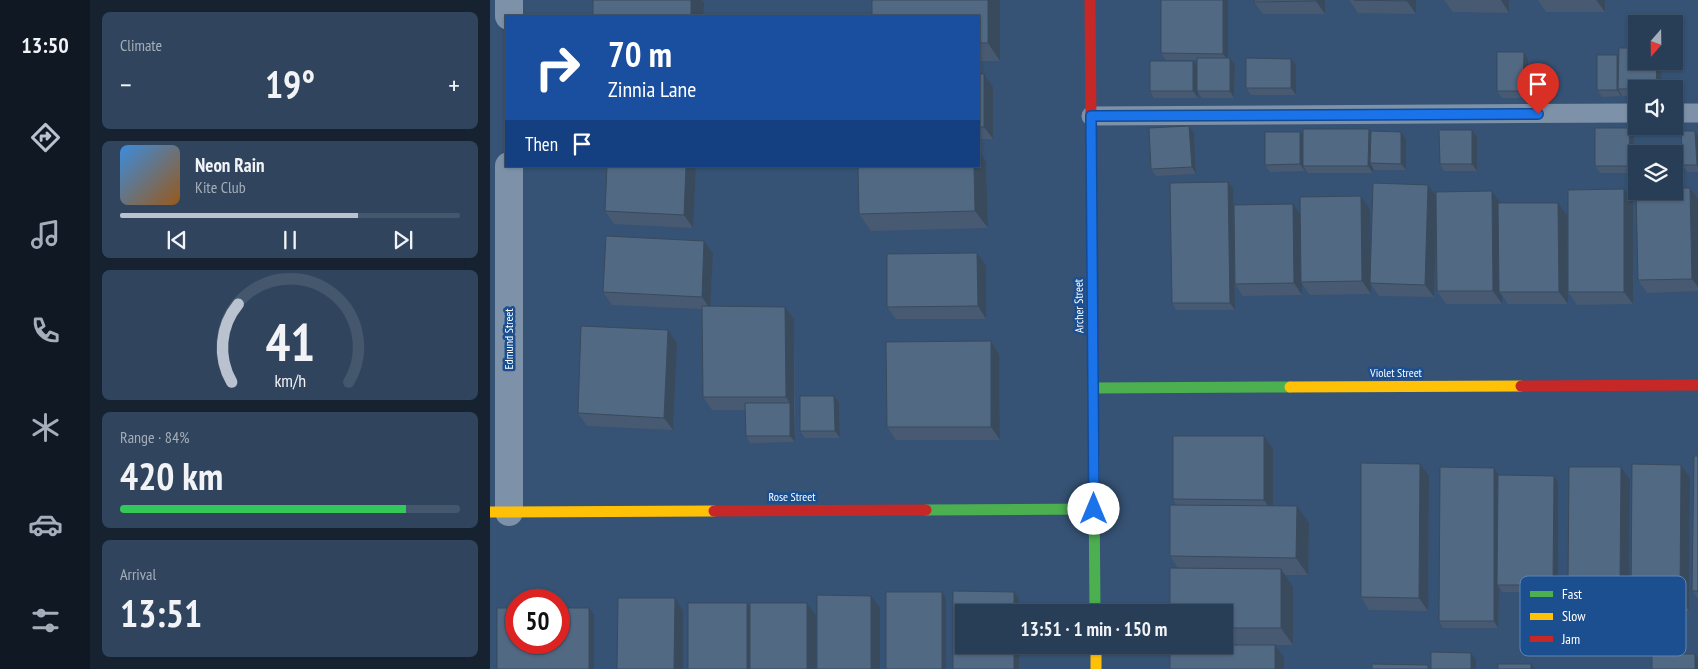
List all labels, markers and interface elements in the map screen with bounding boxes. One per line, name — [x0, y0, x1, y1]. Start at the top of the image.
north arrow — [1628, 15, 1682, 70]
map controls — [1628, 15, 1683, 200]
text: 13:50 — [21, 31, 69, 59]
text: 70 m — [608, 31, 672, 77]
text: Climate — [120, 35, 162, 55]
icon: right — [525, 35, 590, 100]
text: 19° — [265, 59, 315, 108]
pin — [1517, 63, 1559, 114]
text: − — [120, 66, 132, 103]
text: + — [448, 66, 460, 103]
icon: arrive — [1524, 70, 1552, 98]
text: Zinnia Lane — [608, 75, 696, 103]
button: sound — [1628, 80, 1683, 135]
icon: directions — [28, 120, 63, 155]
icon: arrive — [568, 130, 596, 158]
text: Then — [525, 132, 558, 156]
button: layers — [1628, 145, 1683, 200]
text: Neon Rain — [195, 153, 264, 177]
text: Kite Club — [195, 177, 246, 197]
icon: music — [28, 217, 63, 252]
icon: previous — [163, 226, 191, 254]
icon: pause — [276, 226, 304, 254]
icon: next — [389, 226, 417, 254]
street label: Archer Street — [1071, 278, 1086, 333]
text: 41 — [265, 308, 315, 375]
street label: Edmund Street — [501, 308, 516, 370]
icon: phone — [28, 313, 63, 348]
street label: Violet Street — [1369, 365, 1423, 380]
text: km/h — [274, 369, 306, 392]
icon: climate — [28, 410, 63, 445]
text: Range · 84% — [120, 427, 189, 447]
text: 420 km — [120, 451, 223, 500]
position arrow — [1067, 482, 1119, 534]
street label: Rose Street — [769, 489, 816, 504]
icon: car — [28, 507, 63, 542]
text: Arrival — [120, 564, 156, 584]
legend — [1520, 576, 1686, 656]
text: Fast — [1562, 585, 1582, 603]
text: 13:51 — [120, 588, 202, 637]
speed limit sign: 50 — [505, 589, 570, 654]
icon: filters — [28, 603, 63, 638]
text: Slow — [1562, 607, 1586, 625]
text: 13:51 · 1 min · 150 m — [1021, 617, 1167, 641]
text: Jam — [1561, 630, 1580, 648]

